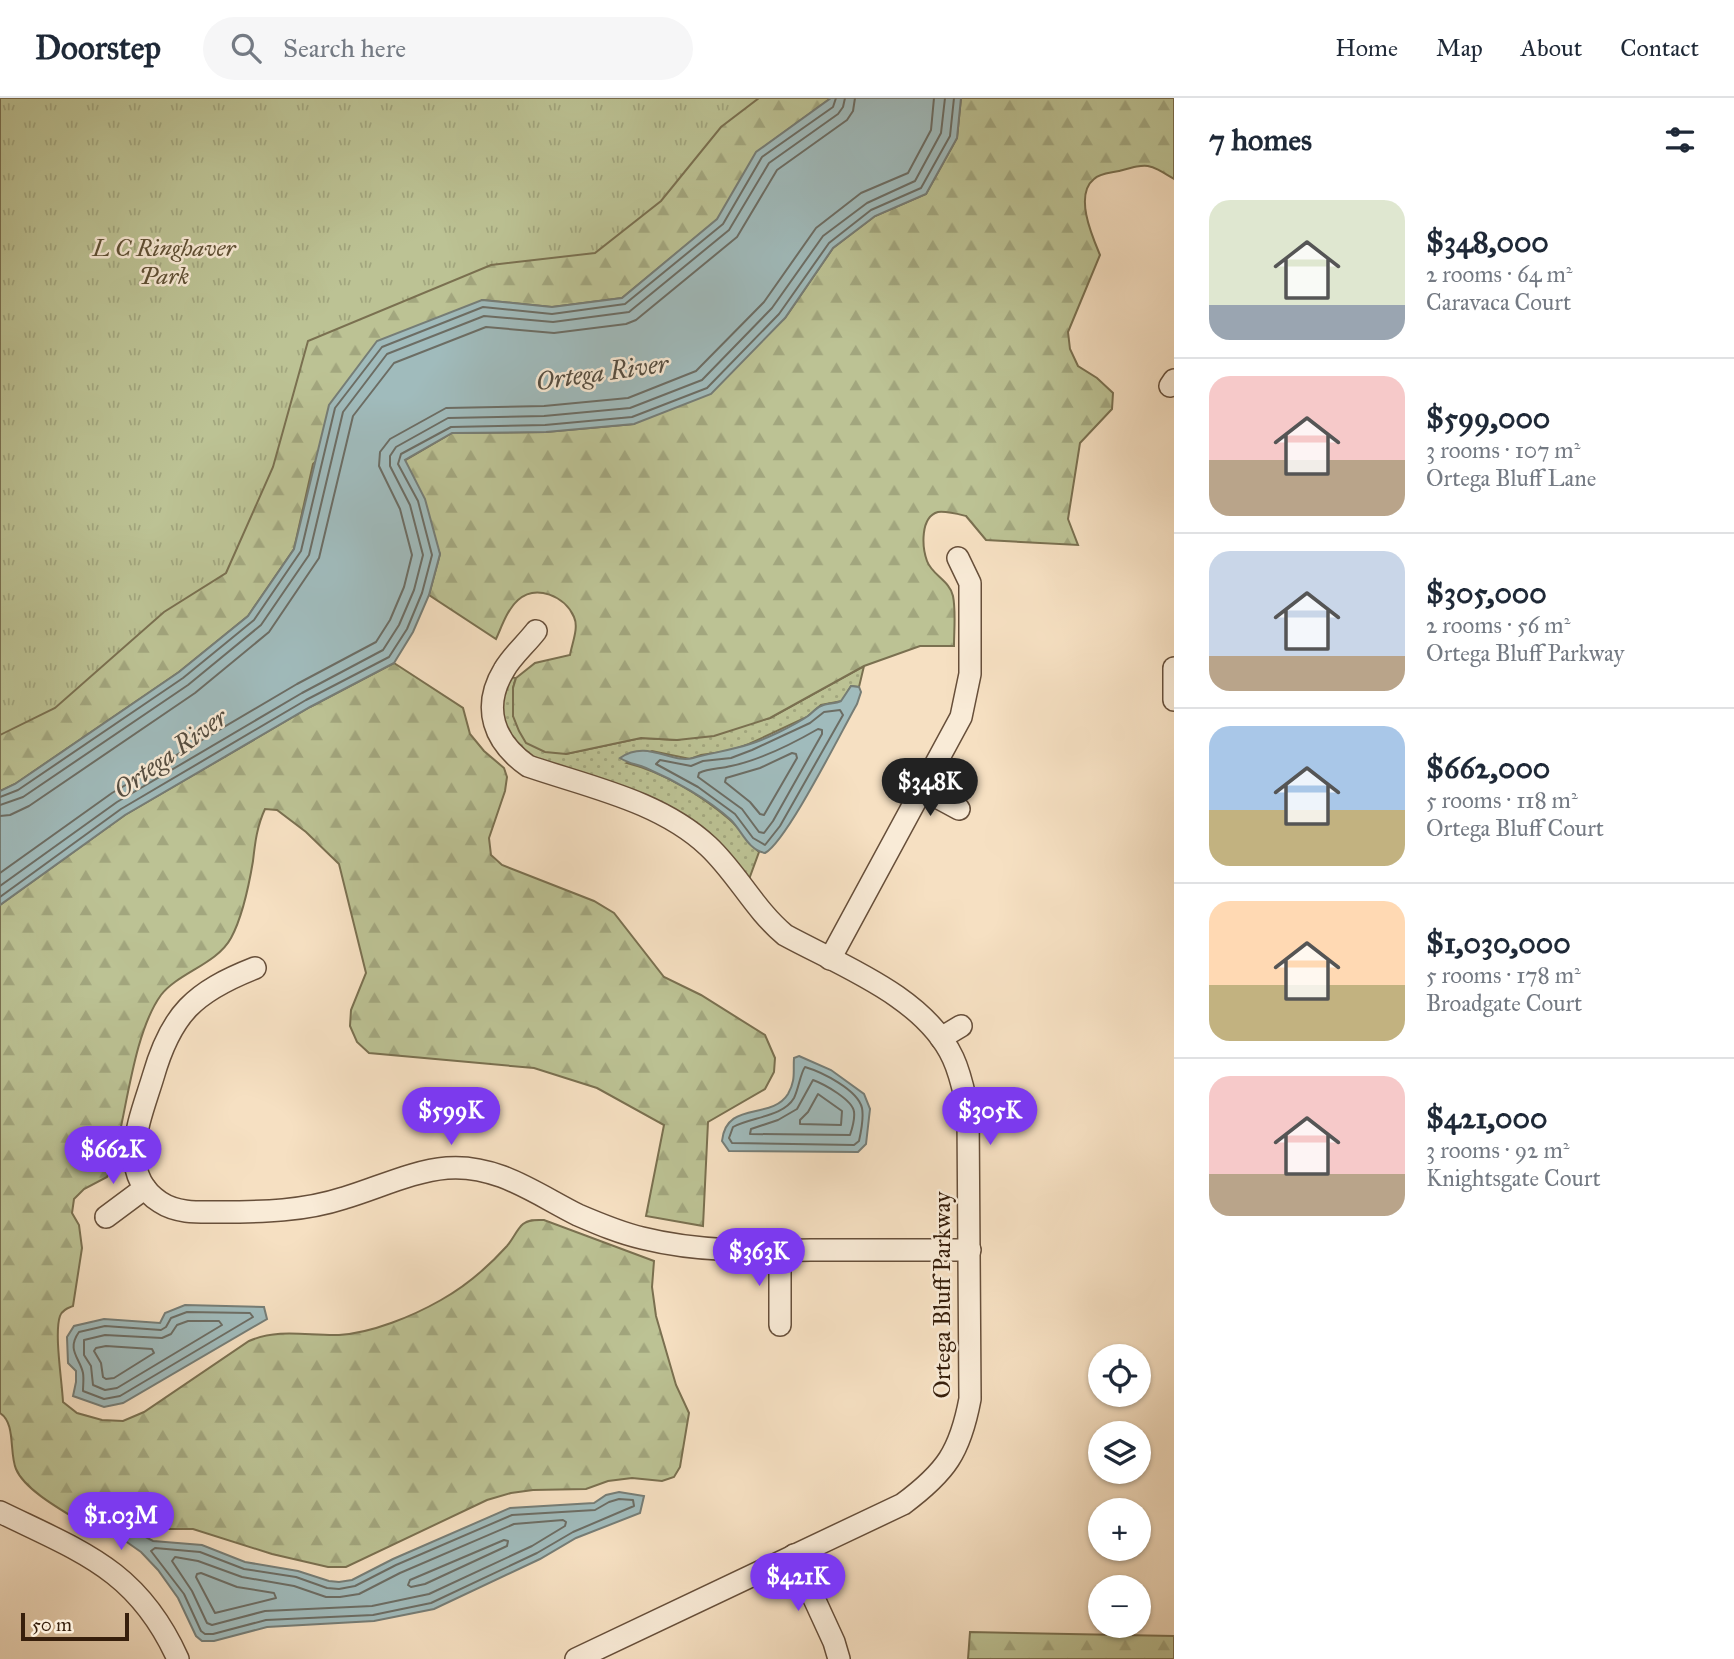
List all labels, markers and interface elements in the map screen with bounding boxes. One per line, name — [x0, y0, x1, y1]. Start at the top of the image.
search box — [203, 17, 693, 80]
text: Doorstep — [35, 28, 161, 68]
icon: search — [227, 29, 265, 67]
text: Search here — [283, 32, 406, 64]
text: Home — [1335, 33, 1398, 63]
text: Map — [1436, 33, 1483, 63]
text: About — [1521, 33, 1582, 63]
text: Contact — [1620, 33, 1699, 63]
icon: filters — [1661, 121, 1699, 159]
text: 7 homes — [1209, 122, 1312, 158]
text: $348,000 — [1426, 224, 1549, 260]
icon: home — [1265, 228, 1349, 312]
park label: L C Ringhaver Park — [91, 233, 238, 291]
text: 2 rooms · 64 m² — [1426, 260, 1572, 288]
text: Caravaca Court — [1426, 288, 1571, 316]
water label: Ortega River — [534, 347, 671, 397]
text: $599,000 — [1426, 400, 1550, 436]
icon: home — [1265, 404, 1349, 488]
text: 3 rooms · 107 m² — [1426, 436, 1580, 464]
text: Ortega Bluff Lane — [1426, 464, 1596, 492]
text: $305,000 — [1426, 575, 1547, 611]
icon: home — [1265, 579, 1349, 663]
text: 2 rooms · 56 m² — [1426, 611, 1570, 639]
text: Ortega Bluff Parkway — [1426, 639, 1624, 667]
water label: Ortega River — [107, 700, 234, 805]
text: $662,000 — [1426, 750, 1550, 786]
icon: home — [1265, 754, 1349, 838]
pin: $348K — [881, 758, 979, 818]
text: $348K — [898, 767, 962, 795]
text: 5 rooms · 118 m² — [1426, 786, 1578, 814]
text: Ortega Bluff Court — [1426, 814, 1604, 842]
text: $1,030,000 — [1426, 925, 1571, 961]
icon: home — [1265, 929, 1349, 1013]
text: 5 rooms · 178 m² — [1426, 961, 1581, 989]
text: Broadgate Court — [1426, 989, 1582, 1017]
pin: $599K — [402, 1088, 500, 1147]
pin: $305K — [941, 1088, 1039, 1147]
text: $599K — [418, 1096, 484, 1124]
text: $305K — [958, 1096, 1022, 1124]
text: $421,000 — [1426, 1100, 1548, 1136]
icon: home — [1265, 1104, 1349, 1188]
pin: $662K — [64, 1126, 162, 1186]
text: $662K — [80, 1135, 146, 1163]
text: 3 rooms · 92 m² — [1426, 1136, 1569, 1164]
text: Knightsgate Court — [1426, 1164, 1601, 1192]
street label: Ortega Bluff Parkway — [927, 1191, 957, 1398]
pin: $363K — [710, 1228, 808, 1288]
text: $363K — [729, 1237, 789, 1265]
map controls — [1088, 1344, 1151, 1638]
button: locate — [1088, 1344, 1151, 1407]
button: layers — [1088, 1421, 1151, 1484]
pin: $1.03M — [64, 1492, 178, 1552]
button: + — [1088, 1498, 1151, 1561]
text: $1.03M — [84, 1501, 158, 1529]
pin: $421K — [749, 1554, 847, 1613]
text: $421K — [766, 1562, 830, 1590]
button: − — [1088, 1575, 1151, 1638]
scale bar — [21, 1610, 130, 1642]
text: 50 m — [32, 1613, 72, 1636]

